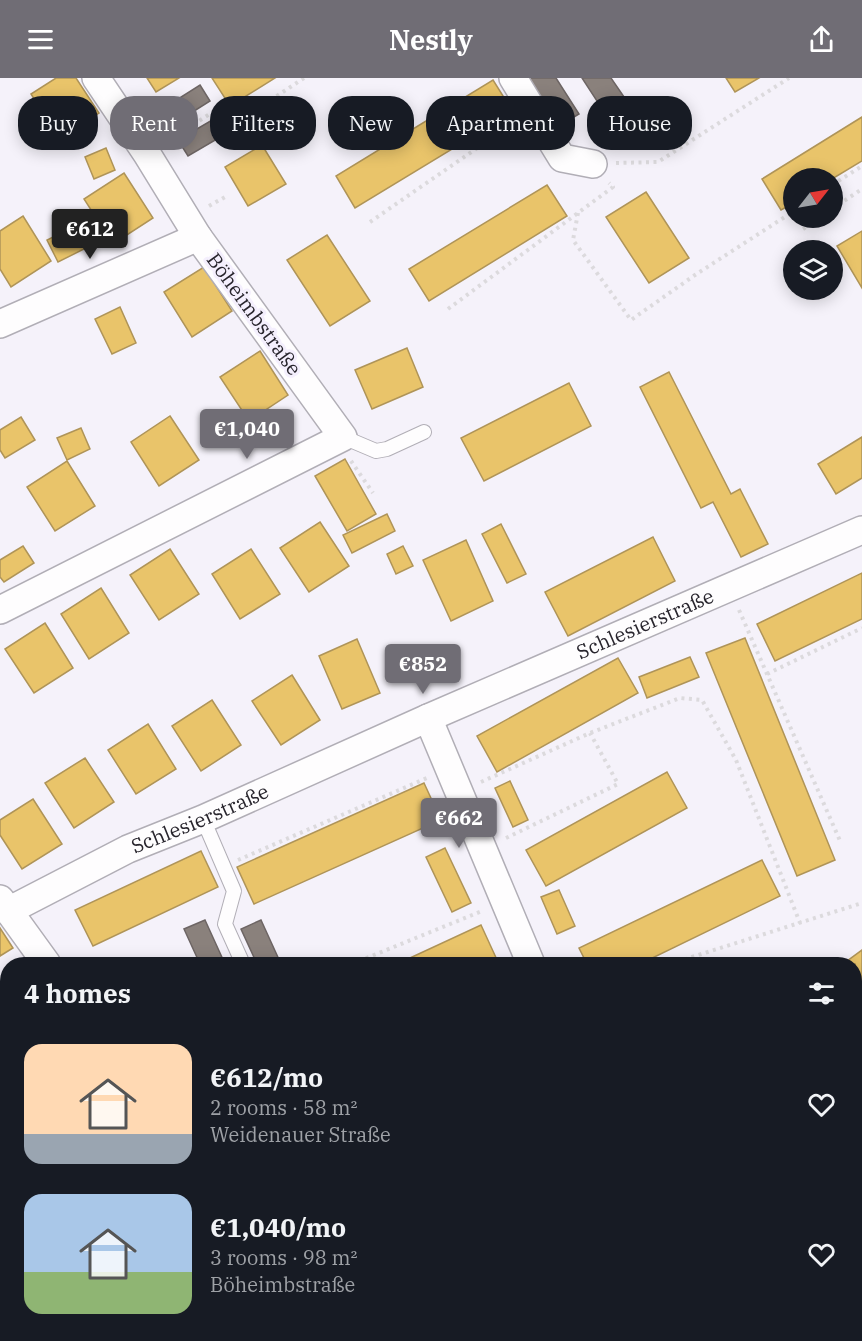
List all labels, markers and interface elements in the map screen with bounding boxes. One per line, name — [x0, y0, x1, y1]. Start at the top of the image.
text: Nestly — [389, 22, 473, 57]
icon: menu — [24, 23, 57, 56]
icon: share — [805, 23, 838, 56]
chip: Buy — [18, 96, 98, 150]
chip: Rent — [110, 96, 198, 150]
chip: Filters — [210, 96, 316, 150]
chip: New — [328, 96, 414, 150]
chip: Apartment — [426, 96, 575, 150]
chip: House — [587, 96, 692, 150]
north arrow — [783, 168, 843, 228]
map controls — [783, 168, 843, 300]
pin: €612 — [54, 209, 126, 260]
text: €612 — [66, 215, 114, 242]
button: layers — [783, 240, 843, 300]
street label: Böheimbstraße — [201, 247, 308, 380]
pin: €1,040 — [198, 409, 296, 460]
text: €1,040 — [214, 415, 280, 442]
street label: Schlesierstraße — [572, 582, 718, 665]
pin: €852 — [387, 644, 459, 695]
text: €852 — [399, 650, 447, 677]
street label: Schlesierstraße — [127, 777, 273, 859]
pin: €662 — [423, 798, 495, 849]
text: €662 — [435, 804, 483, 831]
text: 4 homes — [24, 976, 131, 1010]
icon: filters — [805, 977, 838, 1010]
text: €612/mo — [210, 1060, 323, 1094]
icon: home — [72, 1068, 144, 1140]
icon: heart — [805, 1088, 838, 1121]
text: 2 rooms · 58 m² — [210, 1094, 357, 1121]
text: Weidenauer Straße — [210, 1121, 391, 1148]
text: €1,040/mo — [210, 1210, 346, 1244]
icon: home — [72, 1218, 144, 1290]
icon: heart — [805, 1238, 838, 1271]
text: 3 rooms · 98 m² — [210, 1244, 357, 1271]
text: Böheimbstraße — [210, 1271, 355, 1298]

